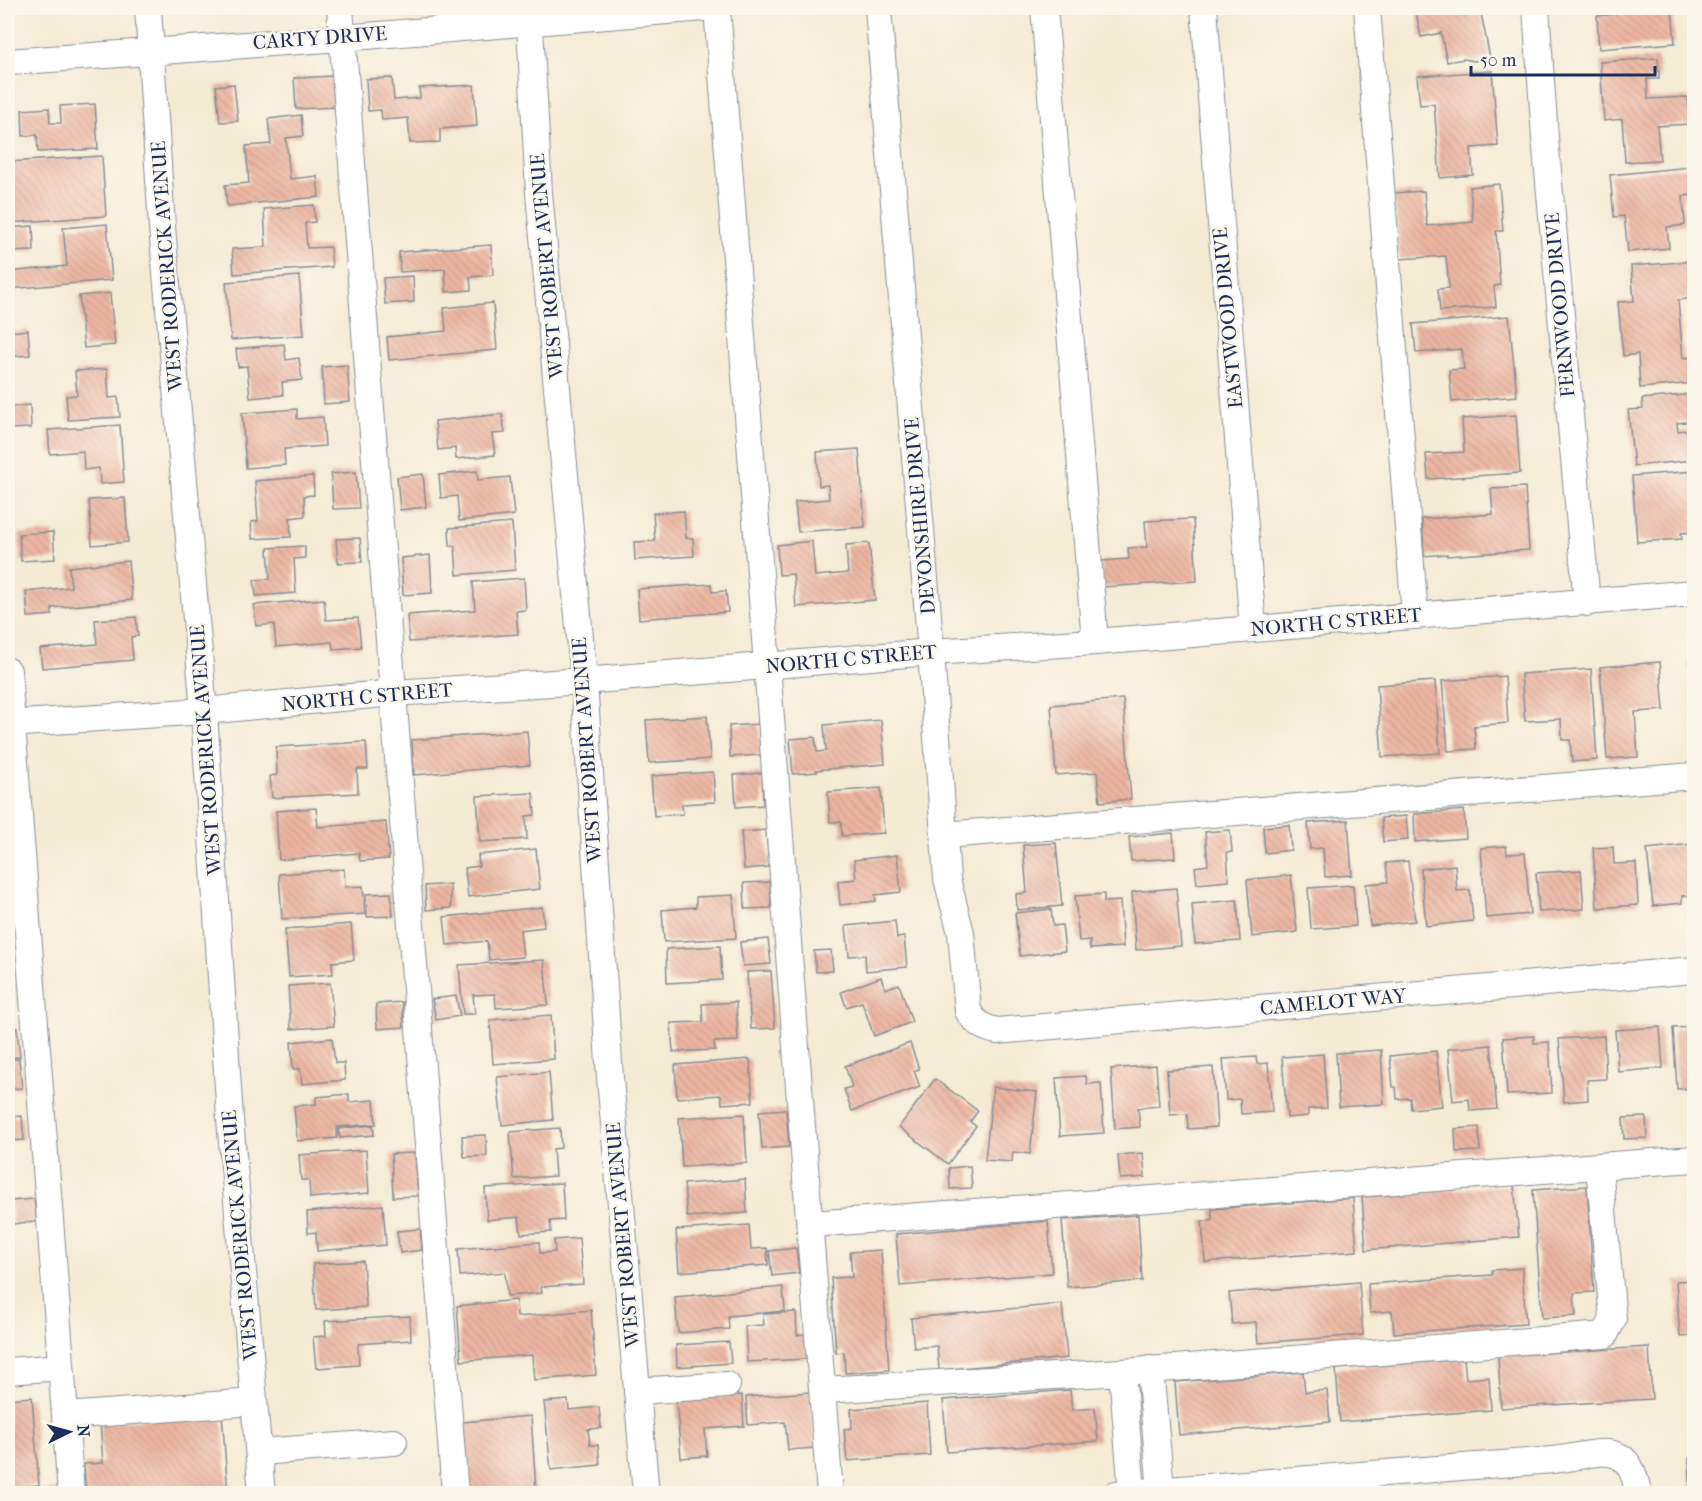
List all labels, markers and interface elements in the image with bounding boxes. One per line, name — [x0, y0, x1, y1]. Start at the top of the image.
street label: CARTY DRIVE — [252, 22, 388, 54]
scale bar — [1471, 39, 1656, 77]
text: 50 m — [1480, 50, 1517, 71]
street label: WEST RODERICK AVENUE — [147, 140, 187, 393]
street label: WEST ROBERT AVENUE — [526, 152, 568, 381]
street label: FERNWOOD DRIVE — [1540, 212, 1580, 398]
street label: EASTWOOD DRIVE — [1209, 226, 1247, 410]
street label: DEVONSHIRE DRIVE — [900, 416, 940, 616]
street label: NORTH C STREET — [1249, 603, 1423, 641]
street label: WEST RODERICK AVENUE — [186, 624, 226, 877]
street label: WEST ROBERT AVENUE — [568, 636, 606, 865]
street label: NORTH C STREET — [764, 640, 938, 678]
street label: NORTH C STREET — [280, 678, 454, 716]
street label: CAMELOT WAY — [1259, 984, 1409, 1020]
street label: WEST RODERICK AVENUE — [218, 1109, 262, 1362]
street label: WEST ROBERT AVENUE — [602, 1121, 644, 1350]
north arrow — [39, 1402, 99, 1462]
text: N — [73, 1424, 94, 1438]

